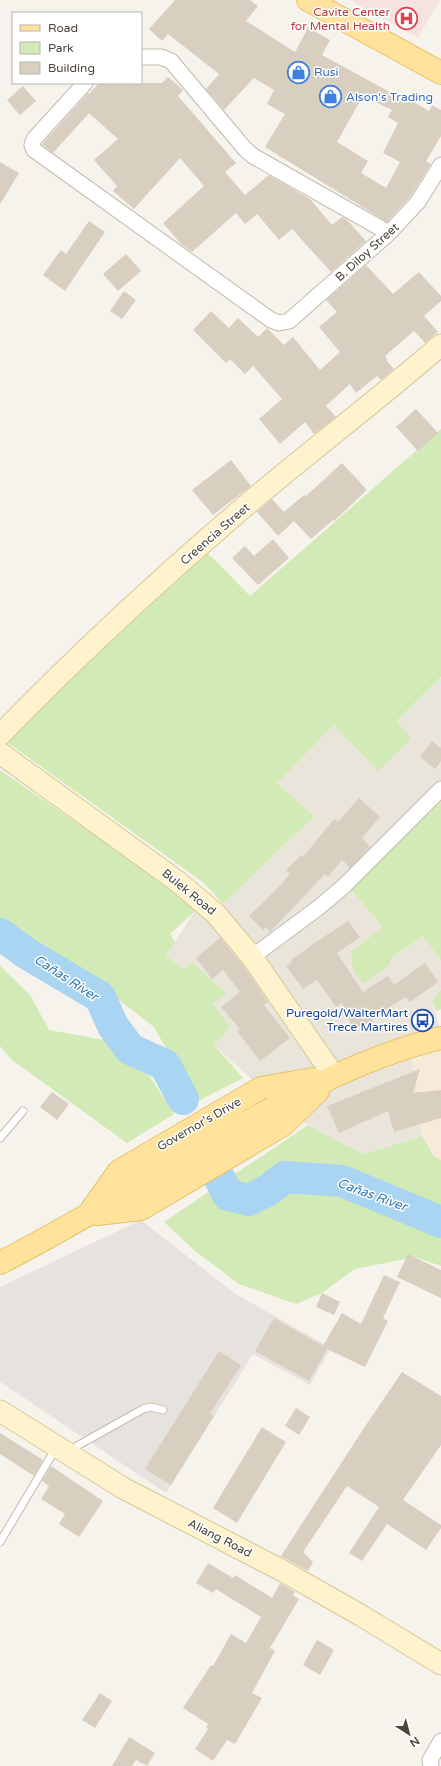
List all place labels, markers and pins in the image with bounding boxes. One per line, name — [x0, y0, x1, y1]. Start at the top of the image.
place label: Cavite Center for Mental Health — [291, 5, 390, 33]
hospital icon: Cavite Center for Mental Health — [393, 6, 419, 32]
shop icon: Rusi — [285, 59, 311, 85]
place label: Rusi — [314, 65, 339, 79]
shop icon: Alson's Trading — [318, 84, 344, 110]
place label: Alson's Trading — [346, 90, 433, 104]
place label: Puregold/WalterMart Trece Martires — [286, 1006, 408, 1034]
bus stop icon: Puregold/WalterMart Trece Martires — [410, 1007, 436, 1033]

